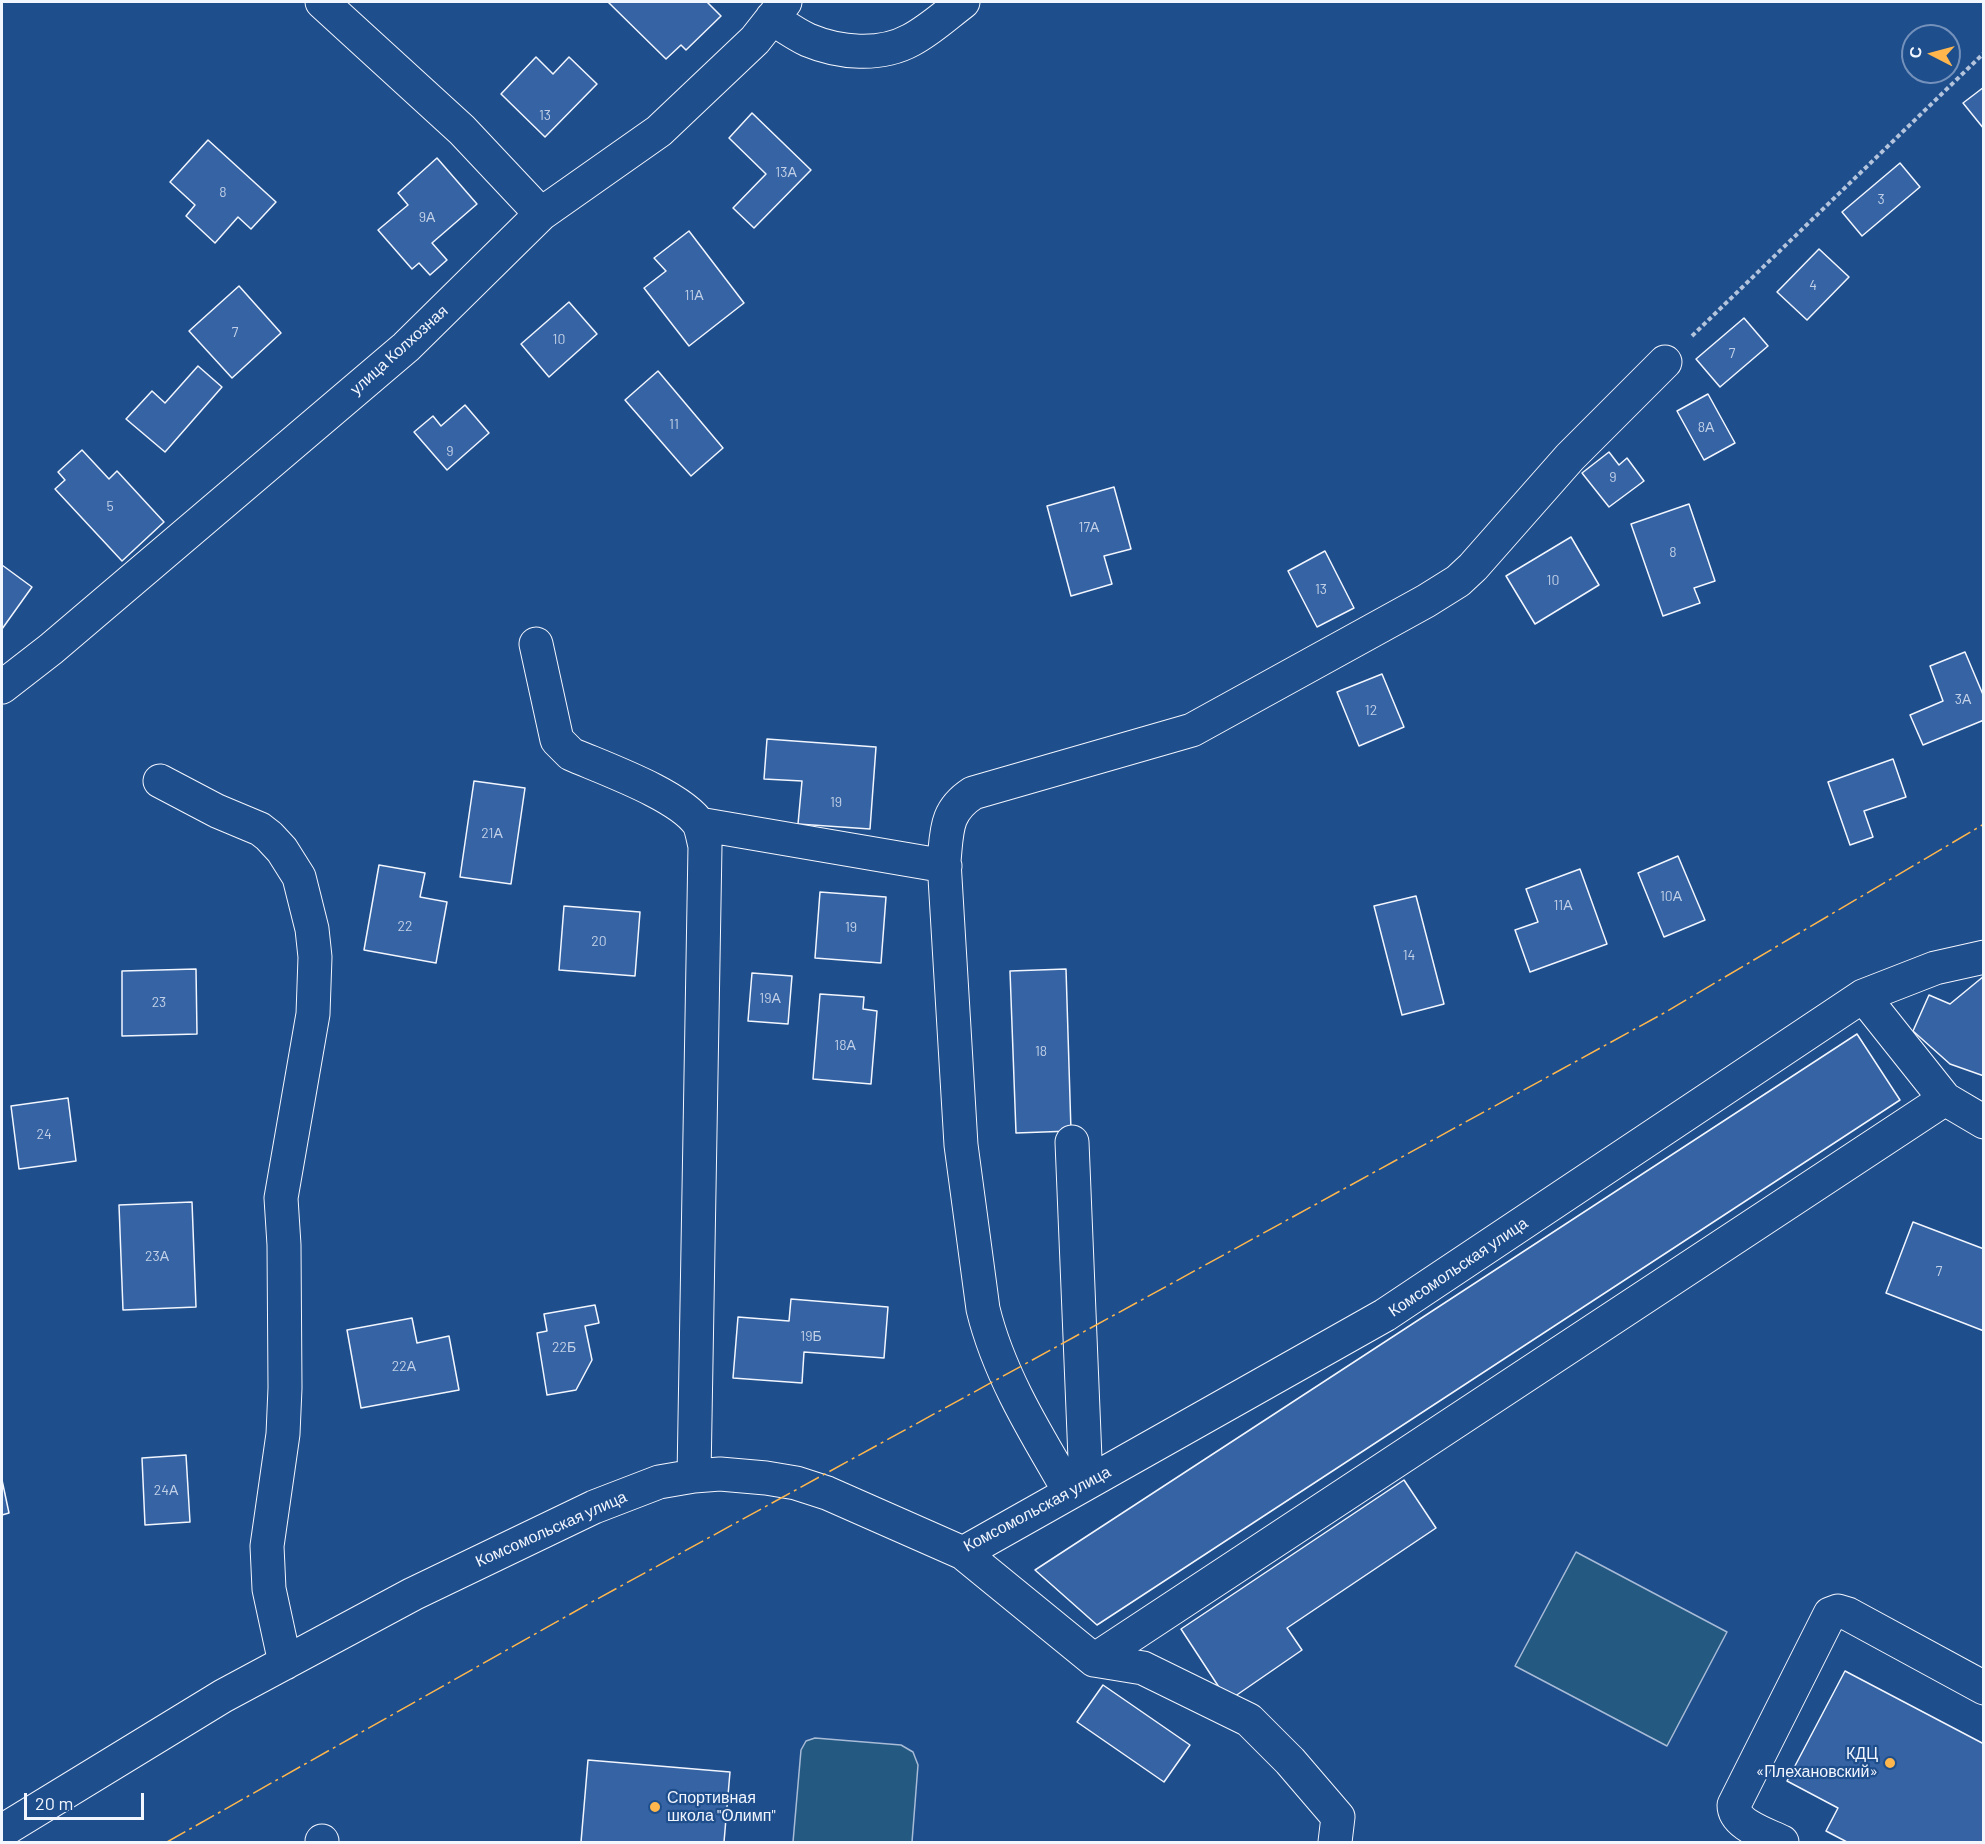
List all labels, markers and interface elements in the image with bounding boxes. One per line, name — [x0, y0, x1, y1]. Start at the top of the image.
north arrow — [1901, 24, 1961, 84]
text: С — [1905, 46, 1925, 59]
house number: 13 — [539, 107, 551, 123]
house number: 13А — [775, 164, 797, 180]
house number: 8 — [219, 184, 227, 200]
house number: 3 — [1877, 191, 1885, 207]
house number: 9А — [419, 209, 435, 225]
house number: 4 — [1809, 277, 1817, 293]
house number: 11А — [684, 287, 704, 303]
street label: улица Колхозная — [346, 301, 452, 399]
house number: 7 — [232, 324, 238, 340]
house number: 10 — [553, 331, 565, 347]
house number: 7 — [1729, 345, 1735, 361]
house number: 11 — [669, 416, 679, 432]
house number: 8А — [1698, 419, 1714, 435]
house number: 9 — [446, 443, 454, 459]
house number: 9 — [1609, 469, 1617, 485]
house number: 5 — [106, 498, 114, 514]
house number: 17А — [1079, 519, 1099, 535]
house number: 8 — [1669, 544, 1677, 560]
house number: 10 — [1547, 572, 1559, 588]
house number: 13 — [1315, 581, 1327, 597]
house number: 3А — [1955, 691, 1971, 707]
house number: 12 — [1365, 702, 1377, 718]
house number: 19 — [830, 794, 842, 810]
house number: 21А — [481, 825, 503, 841]
house number: 10А — [1660, 888, 1682, 904]
house number: 11А — [1553, 897, 1573, 913]
house number: 22 — [397, 918, 413, 934]
house number: 19 — [845, 919, 857, 935]
house number: 20 — [591, 933, 607, 949]
house number: 14 — [1403, 947, 1415, 963]
house number: 19А — [759, 990, 781, 1006]
house number: 23 — [152, 994, 166, 1010]
house number: 18А — [834, 1037, 856, 1053]
house number: 18 — [1035, 1043, 1047, 1059]
house number: 24 — [36, 1126, 52, 1142]
street label: Комсомольская улица — [1385, 1213, 1531, 1321]
house number: 23А — [145, 1248, 169, 1264]
house number: 7 — [1936, 1263, 1942, 1279]
house number: 19Б — [800, 1328, 822, 1344]
house number: 22Б — [552, 1339, 576, 1355]
house number: 22А — [392, 1358, 416, 1374]
street label: Комсомольская улица — [960, 1462, 1114, 1556]
house number: 24А — [154, 1482, 178, 1498]
street label: Комсомольская улица — [472, 1487, 630, 1571]
place label: КДЦ «Плехановский» — [1756, 1744, 1878, 1782]
marker: КДЦ «Плехановский» — [1883, 1756, 1897, 1770]
scale bar — [27, 1781, 147, 1819]
place label: Спортивная школа "Олимп" — [667, 1788, 776, 1826]
text: 20 m — [35, 1792, 73, 1814]
marker: Спортивная школа "Олимп" — [648, 1800, 662, 1814]

